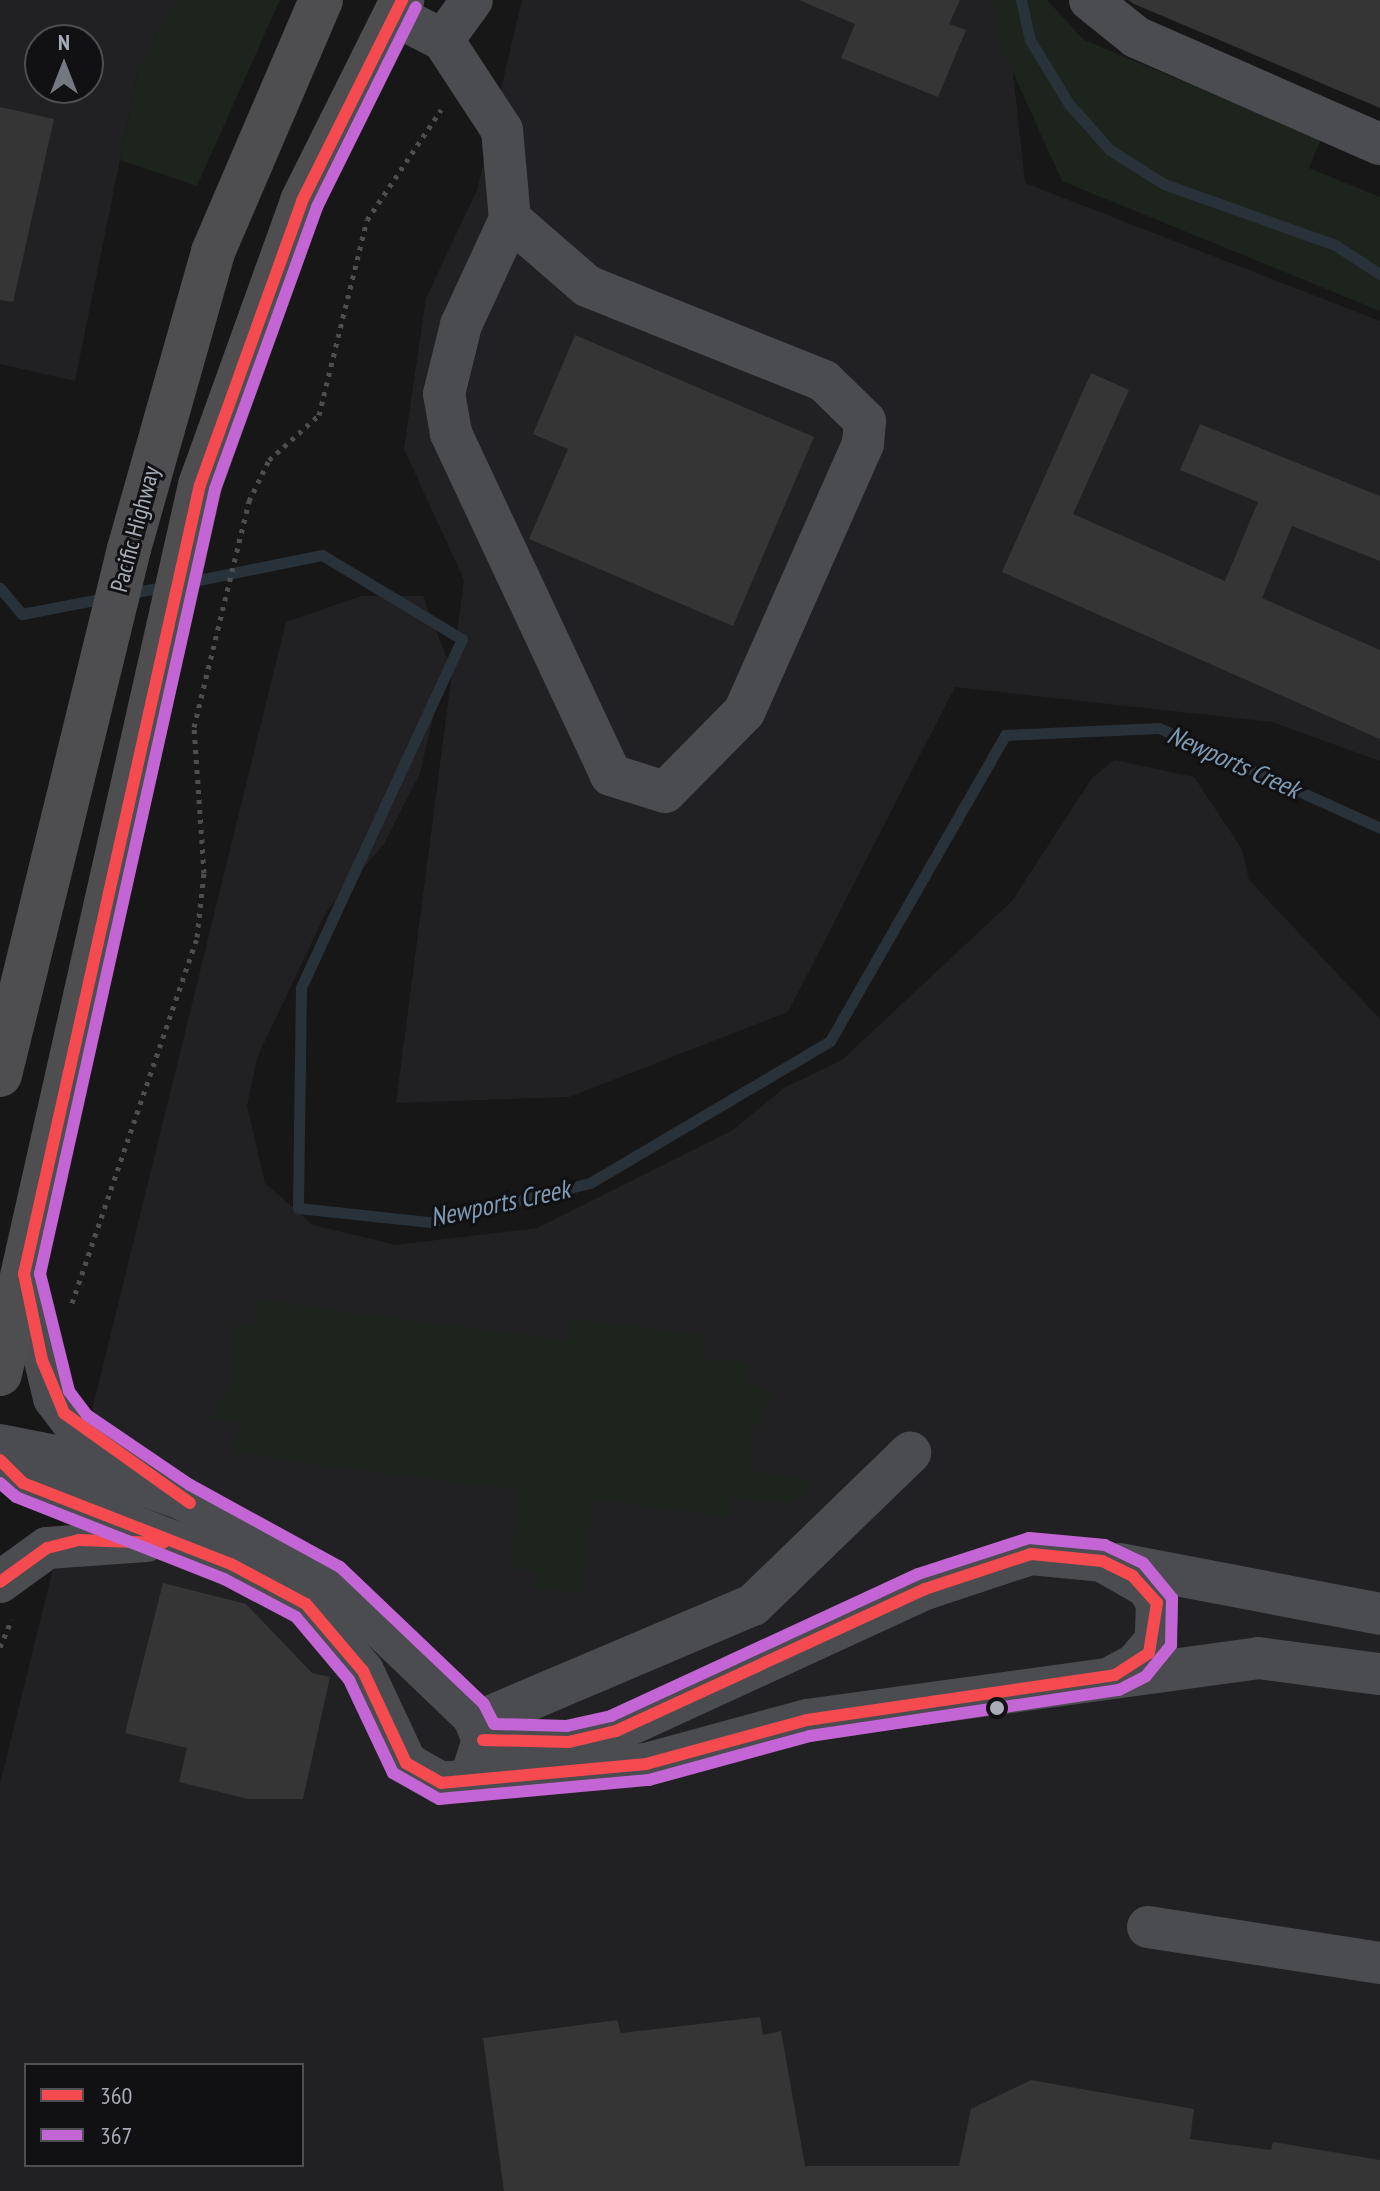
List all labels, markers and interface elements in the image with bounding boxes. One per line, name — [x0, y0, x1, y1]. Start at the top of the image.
north arrow — [24, 24, 104, 104]
text: N — [58, 28, 70, 56]
street label: Pacific Highway — [104, 463, 166, 595]
water label: Newports Creek — [1163, 719, 1305, 805]
water label: Newports Creek — [427, 1173, 573, 1233]
unlabelled marker — [989, 1700, 1005, 1716]
legend — [24, 2063, 304, 2167]
text: 360 — [100, 2080, 132, 2111]
text: 367 — [100, 2120, 132, 2151]

